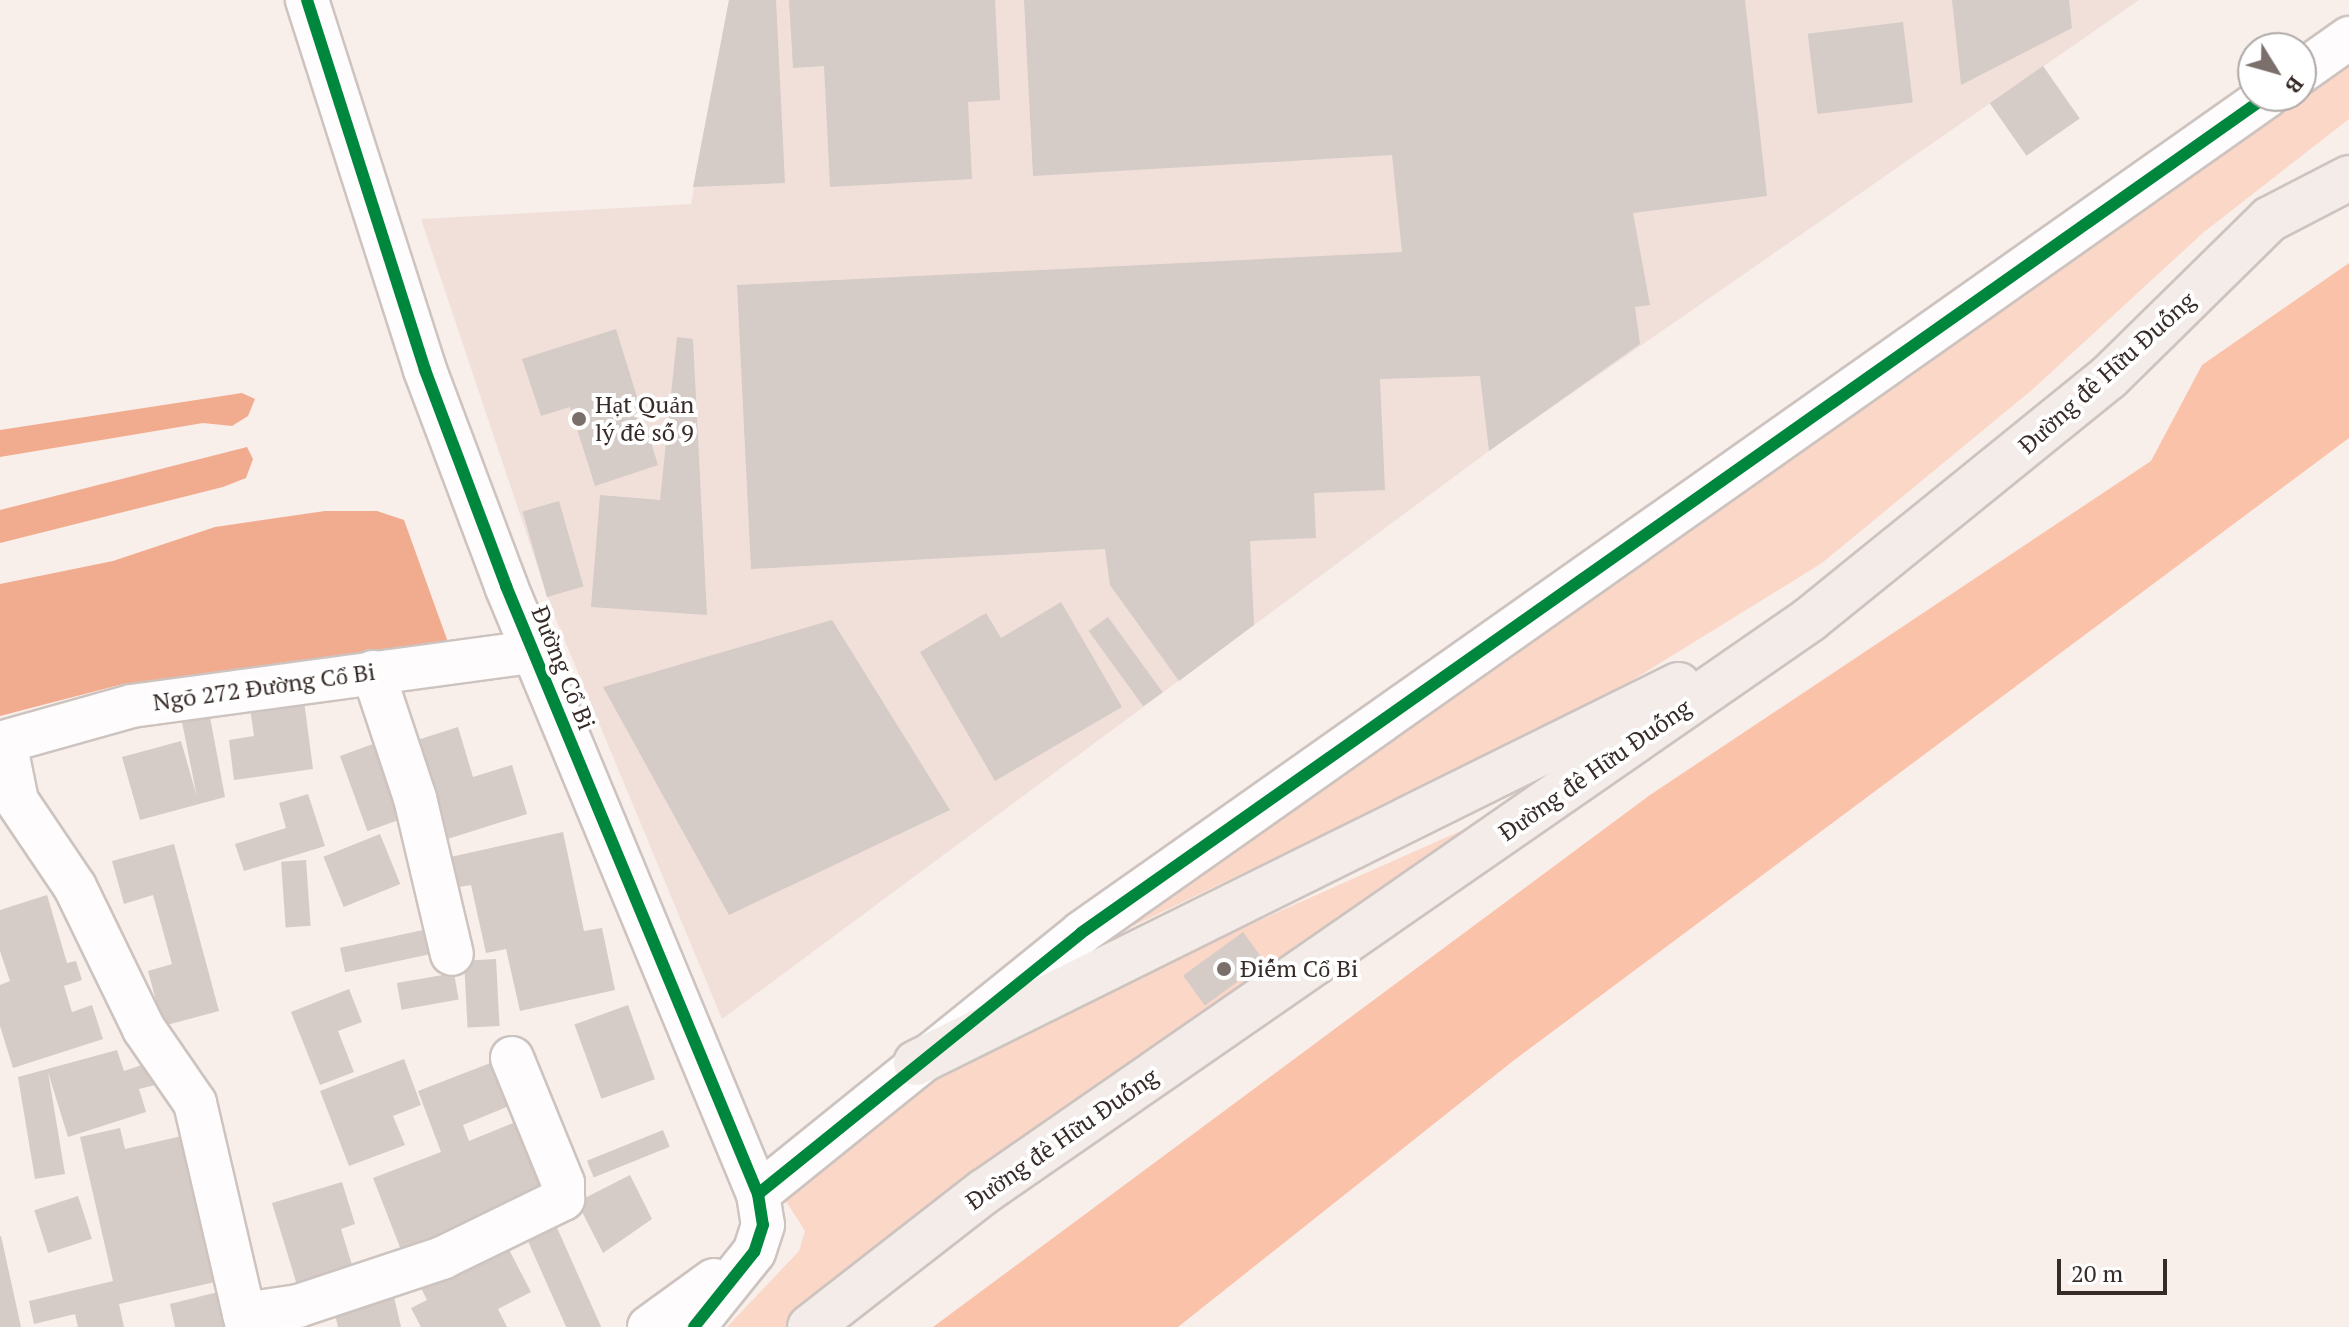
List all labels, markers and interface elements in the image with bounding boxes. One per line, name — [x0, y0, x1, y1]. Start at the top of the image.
north arrow — [2237, 32, 2317, 112]
text: B — [2279, 71, 2311, 100]
street label: Đường đê Hữu Đuống — [2013, 286, 2201, 460]
place label: Hạt Quản lý đê số 9 — [595, 391, 694, 447]
marker: Hạt Quản lý đê số 9 — [570, 410, 588, 428]
street label: Đường Cổ Bi — [525, 602, 601, 734]
street label: Ngõ 272 Đường Cổ Bi — [151, 657, 377, 717]
street label: Đường đê Hữu Đuống — [1493, 693, 1697, 847]
place label: Điếm Cổ Bi — [1240, 955, 1358, 983]
marker: Điếm Cổ Bi — [1215, 960, 1233, 978]
street label: Đường đê Hữu Đuống — [960, 1062, 1164, 1216]
scale bar — [2061, 1243, 2171, 1293]
text: 20 m — [2071, 1257, 2123, 1289]

